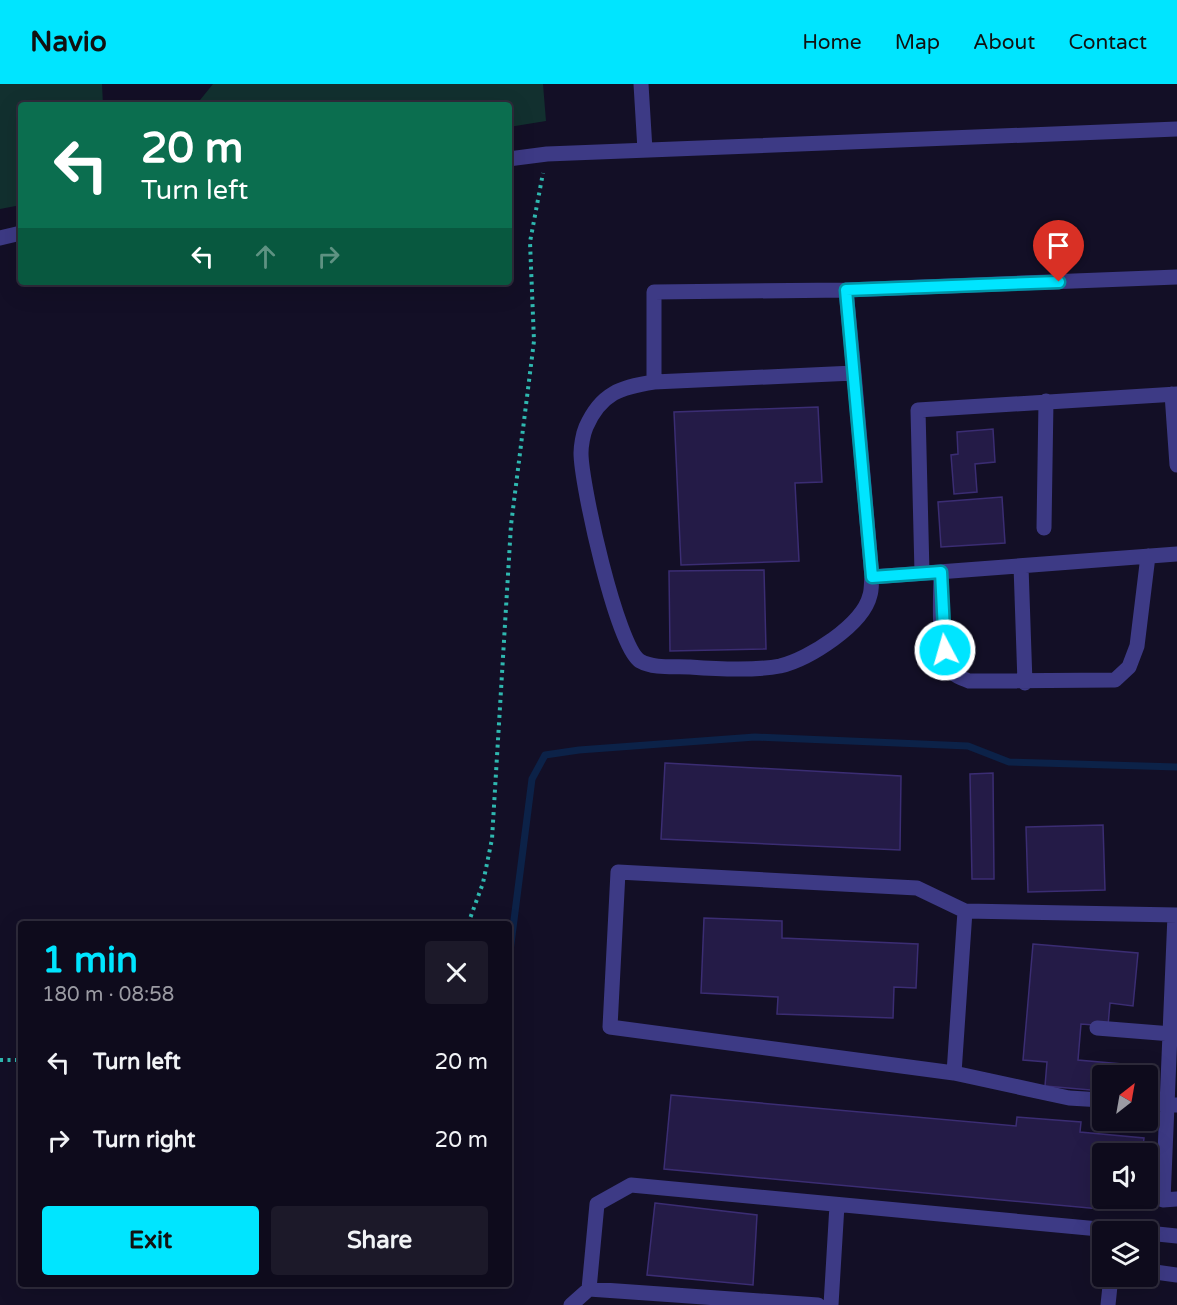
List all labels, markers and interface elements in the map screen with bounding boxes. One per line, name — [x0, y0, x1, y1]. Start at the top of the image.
text: Navio — [30, 25, 107, 59]
text: Home — [802, 30, 862, 55]
text: Map — [895, 30, 940, 55]
text: About — [973, 30, 1035, 55]
text: Contact — [1068, 30, 1147, 55]
text: 20 m — [141, 123, 243, 174]
icon: left — [42, 126, 120, 204]
text: Turn left — [141, 174, 248, 207]
pin — [1033, 220, 1084, 282]
icon: arrive — [1042, 229, 1075, 262]
icon: left — [186, 240, 219, 273]
icon: ahead — [249, 240, 282, 273]
icon: right — [312, 240, 345, 273]
position arrow — [913, 618, 977, 682]
text: 1 min — [42, 939, 138, 982]
button: close — [425, 941, 488, 1004]
text: 180 m · 08:58 — [42, 983, 174, 1007]
icon: left — [42, 1046, 75, 1079]
text: Turn left — [93, 1049, 181, 1075]
text: 20 m — [434, 1049, 488, 1075]
north arrow — [1092, 1065, 1158, 1131]
map controls — [1092, 1065, 1158, 1287]
icon: right — [42, 1124, 75, 1157]
text: Turn right — [93, 1127, 195, 1153]
text: 20 m — [434, 1127, 488, 1153]
button: sound — [1092, 1143, 1158, 1209]
button: Exit — [42, 1206, 259, 1275]
button: Share — [271, 1206, 488, 1275]
button: layers — [1092, 1221, 1158, 1287]

